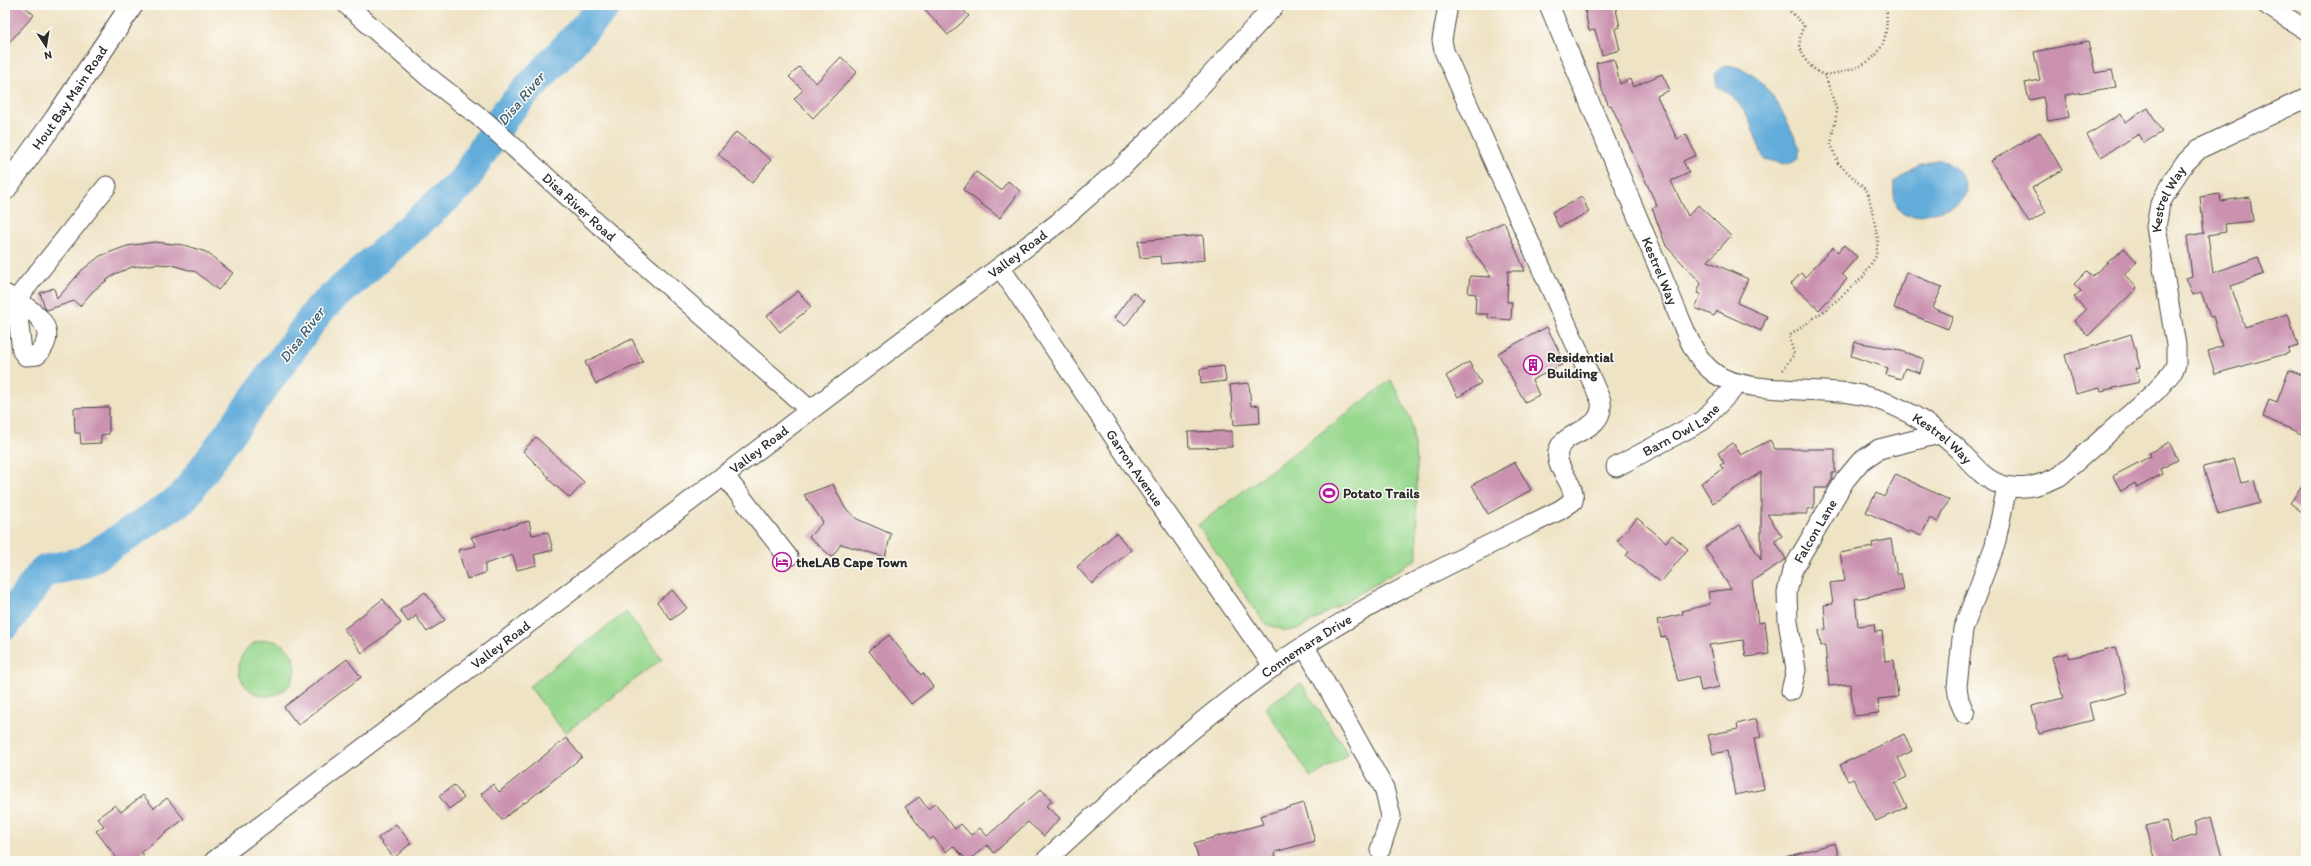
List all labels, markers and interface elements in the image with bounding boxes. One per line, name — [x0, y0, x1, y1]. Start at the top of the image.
north arrow — [26, 26, 66, 66]
street label: Hout Bay Main Road — [28, 42, 111, 153]
text: N — [43, 48, 53, 62]
water label: Disa River — [493, 67, 550, 129]
street label: Kestrel Way — [2147, 162, 2189, 234]
street label: Disa River Road — [539, 169, 620, 245]
street label: Valley Road — [984, 226, 1051, 282]
street label: Kestrel Way — [1638, 234, 1682, 308]
water label: Disa River — [275, 302, 330, 366]
place label: Residential Building — [1547, 349, 1615, 382]
building icon: Residential Building — [1522, 354, 1544, 376]
street label: Barn Owl Lane — [1639, 399, 1723, 460]
street label: Kestrel Way — [1910, 409, 1976, 468]
street label: Valley Road — [726, 421, 792, 477]
street label: Garron Avenue — [1103, 426, 1168, 510]
sports icon: Potato Trails — [1318, 482, 1340, 504]
place label: Potato Trails — [1343, 485, 1420, 502]
street label: Falcon Lane — [1790, 496, 1841, 566]
hotel icon: theLAB Cape Town — [771, 551, 793, 573]
place label: theLAB Cape Town — [796, 554, 907, 571]
street label: Connemara Drive — [1258, 610, 1355, 681]
street label: Valley Road — [467, 616, 534, 672]

